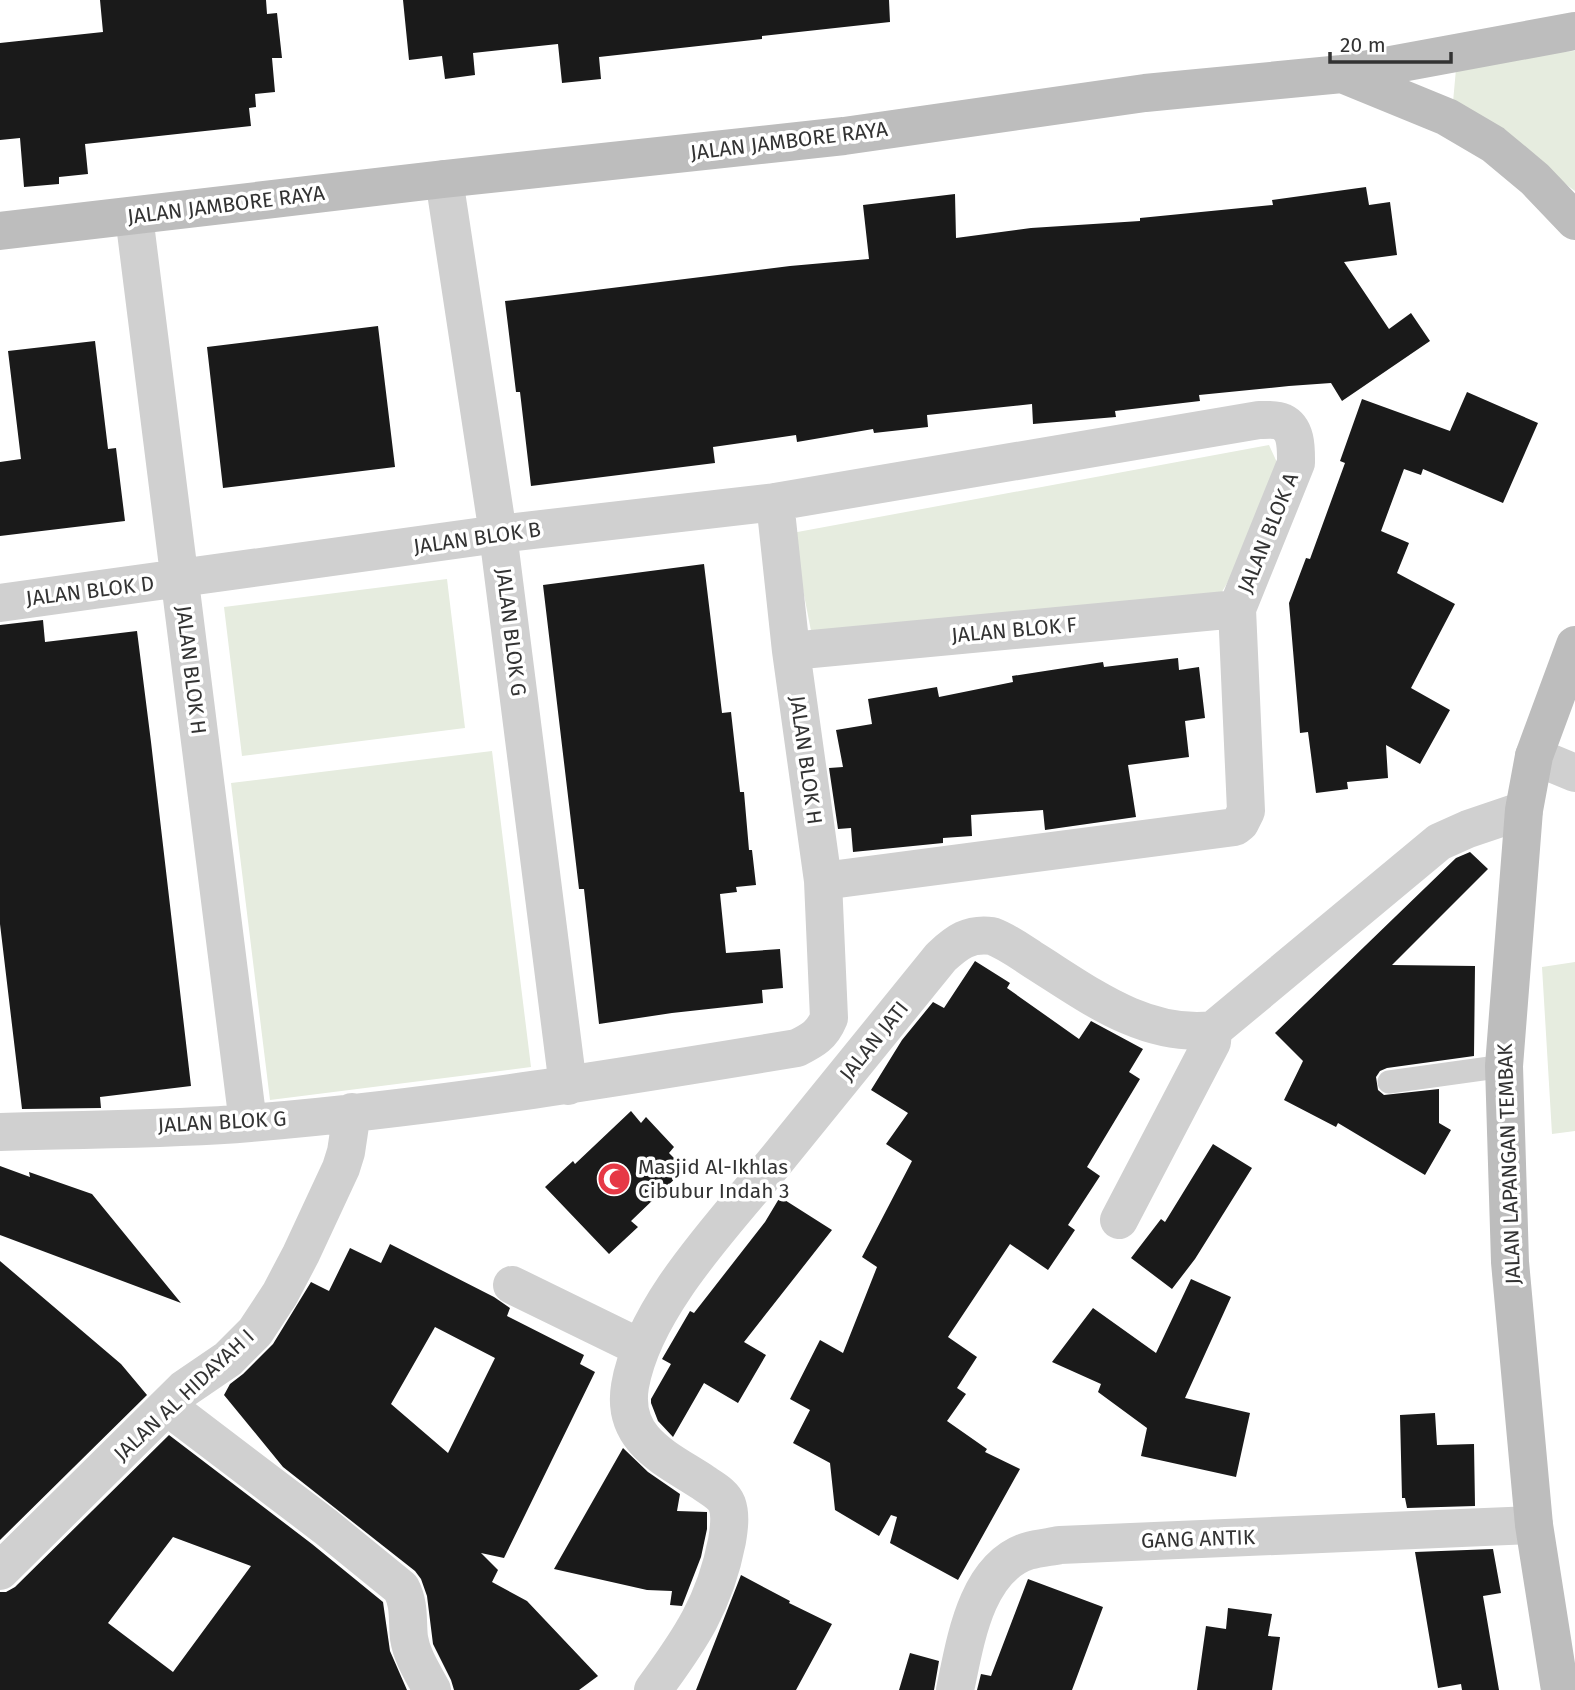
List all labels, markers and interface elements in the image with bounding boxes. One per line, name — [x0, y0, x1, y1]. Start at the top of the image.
scale bar — [1330, 21, 1451, 65]
text: 20 m — [1340, 32, 1386, 58]
street label: JALAN JAMBORE RAYA — [689, 116, 889, 166]
street label: JALAN JAMBORE RAYA — [126, 180, 326, 230]
street label: JALAN BLOK A — [1232, 469, 1304, 597]
street label: JALAN BLOK B — [412, 516, 542, 560]
street label: JALAN BLOK G — [490, 566, 532, 698]
street label: JALAN BLOK D — [24, 570, 156, 612]
street label: JALAN BLOK H — [170, 604, 212, 736]
street label: JALAN BLOK F — [950, 612, 1078, 648]
street label: JALAN BLOK H — [784, 694, 828, 826]
street label: JALAN JATI — [834, 996, 914, 1086]
street label: JALAN LAPANGAN TEMBAK — [1492, 1042, 1526, 1285]
street label: JALAN BLOK G — [157, 1106, 287, 1138]
place label: Masjid Al-Ikhlas Cibubur Indah 3 — [638, 1154, 790, 1204]
mosque icon: Masjid Al-Ikhlas Cibubur Indah 3 — [595, 1160, 633, 1198]
street label: JALAN AL HIDAYAH I — [108, 1323, 260, 1467]
street label: GANG ANTIK — [1140, 1524, 1256, 1554]

